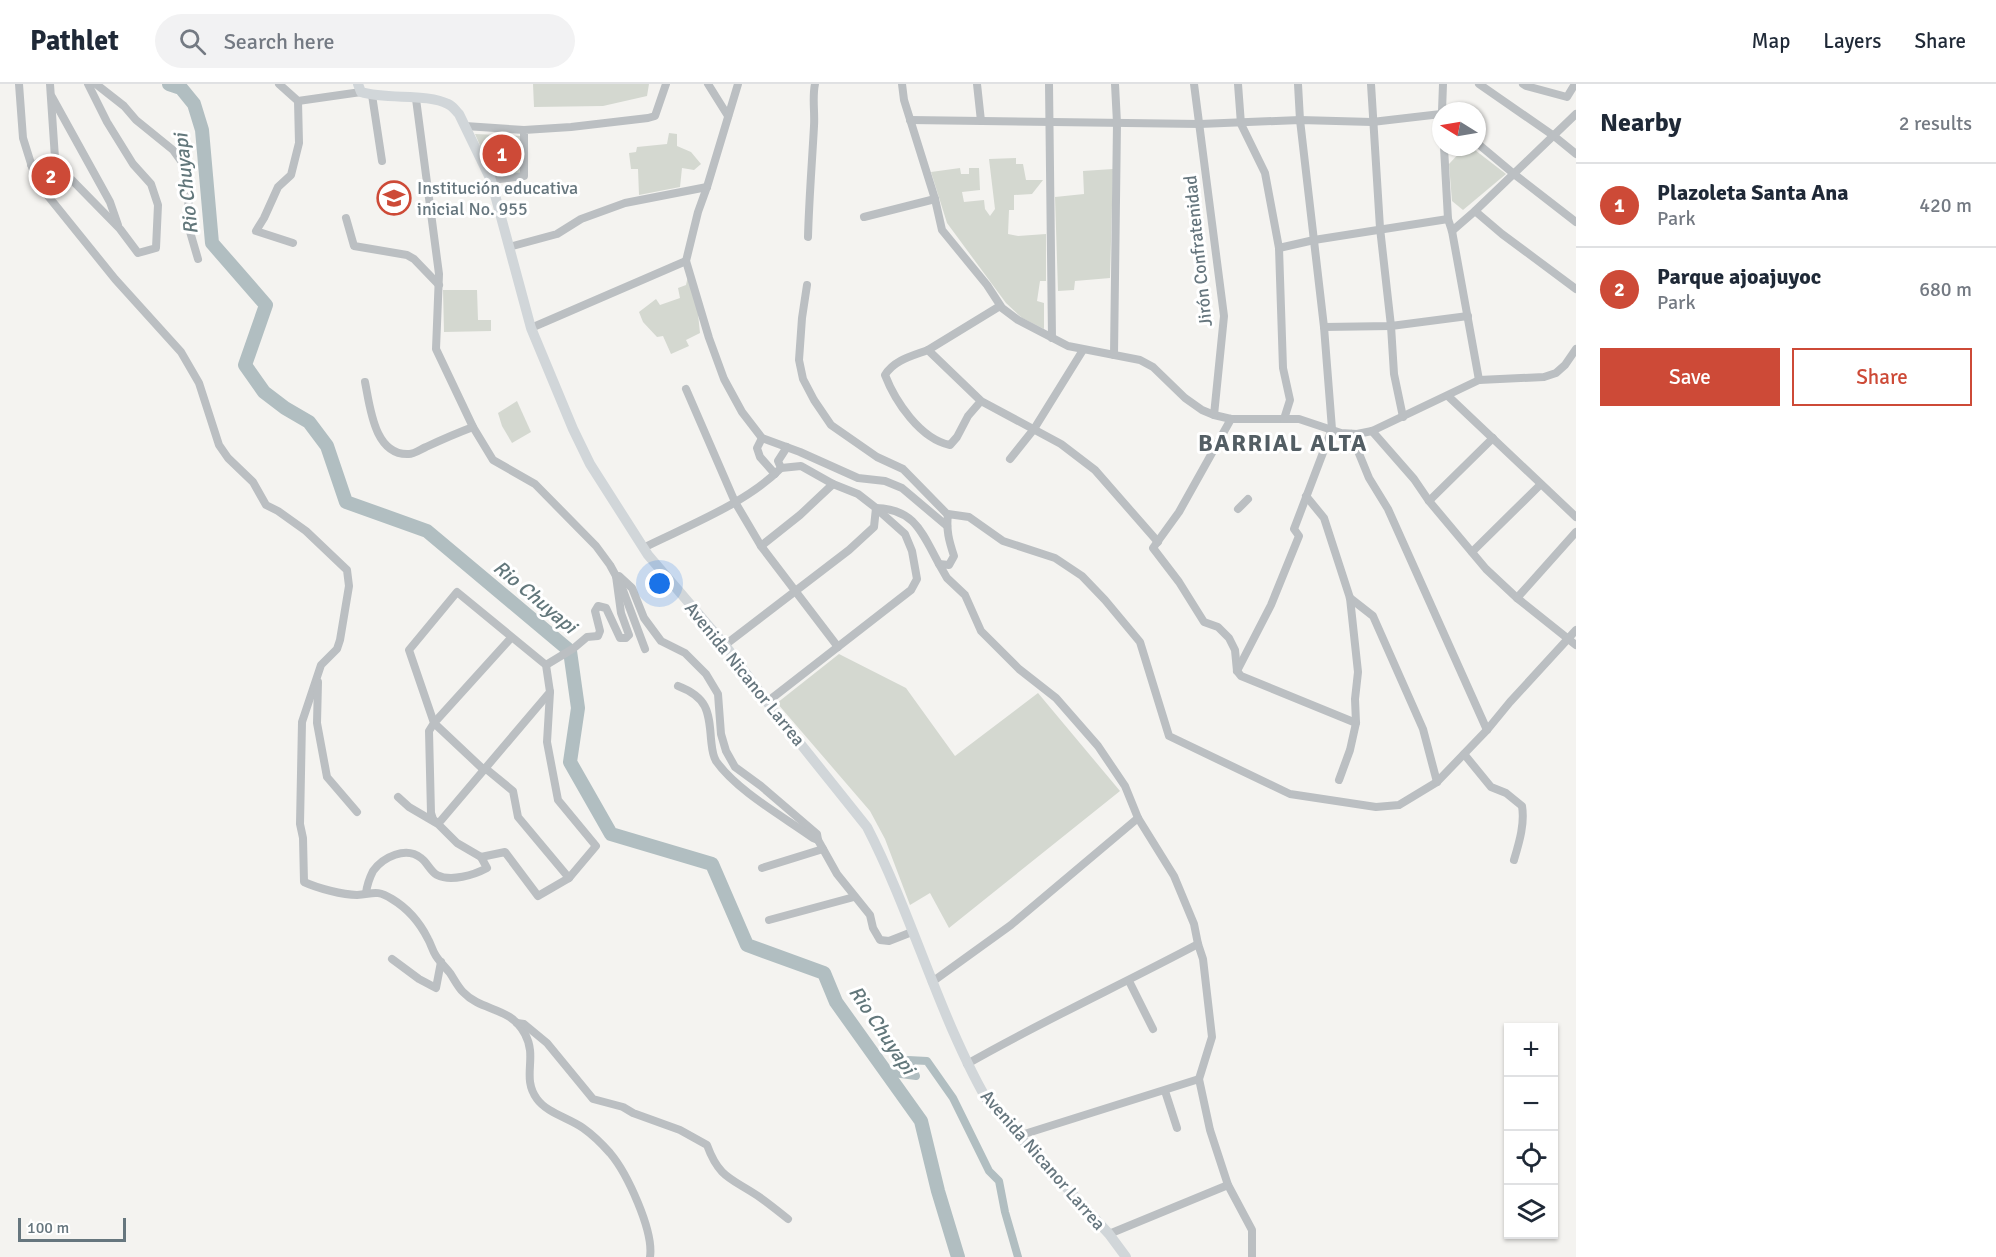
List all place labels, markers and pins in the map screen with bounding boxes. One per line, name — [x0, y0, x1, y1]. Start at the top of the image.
pin: 1 — [482, 132, 522, 176]
pin: 2 — [32, 154, 70, 199]
place label: Institución educativa inicial No. 955 — [417, 177, 578, 220]
school or university icon: Institución educativa inicial No. 955 — [376, 180, 412, 216]

